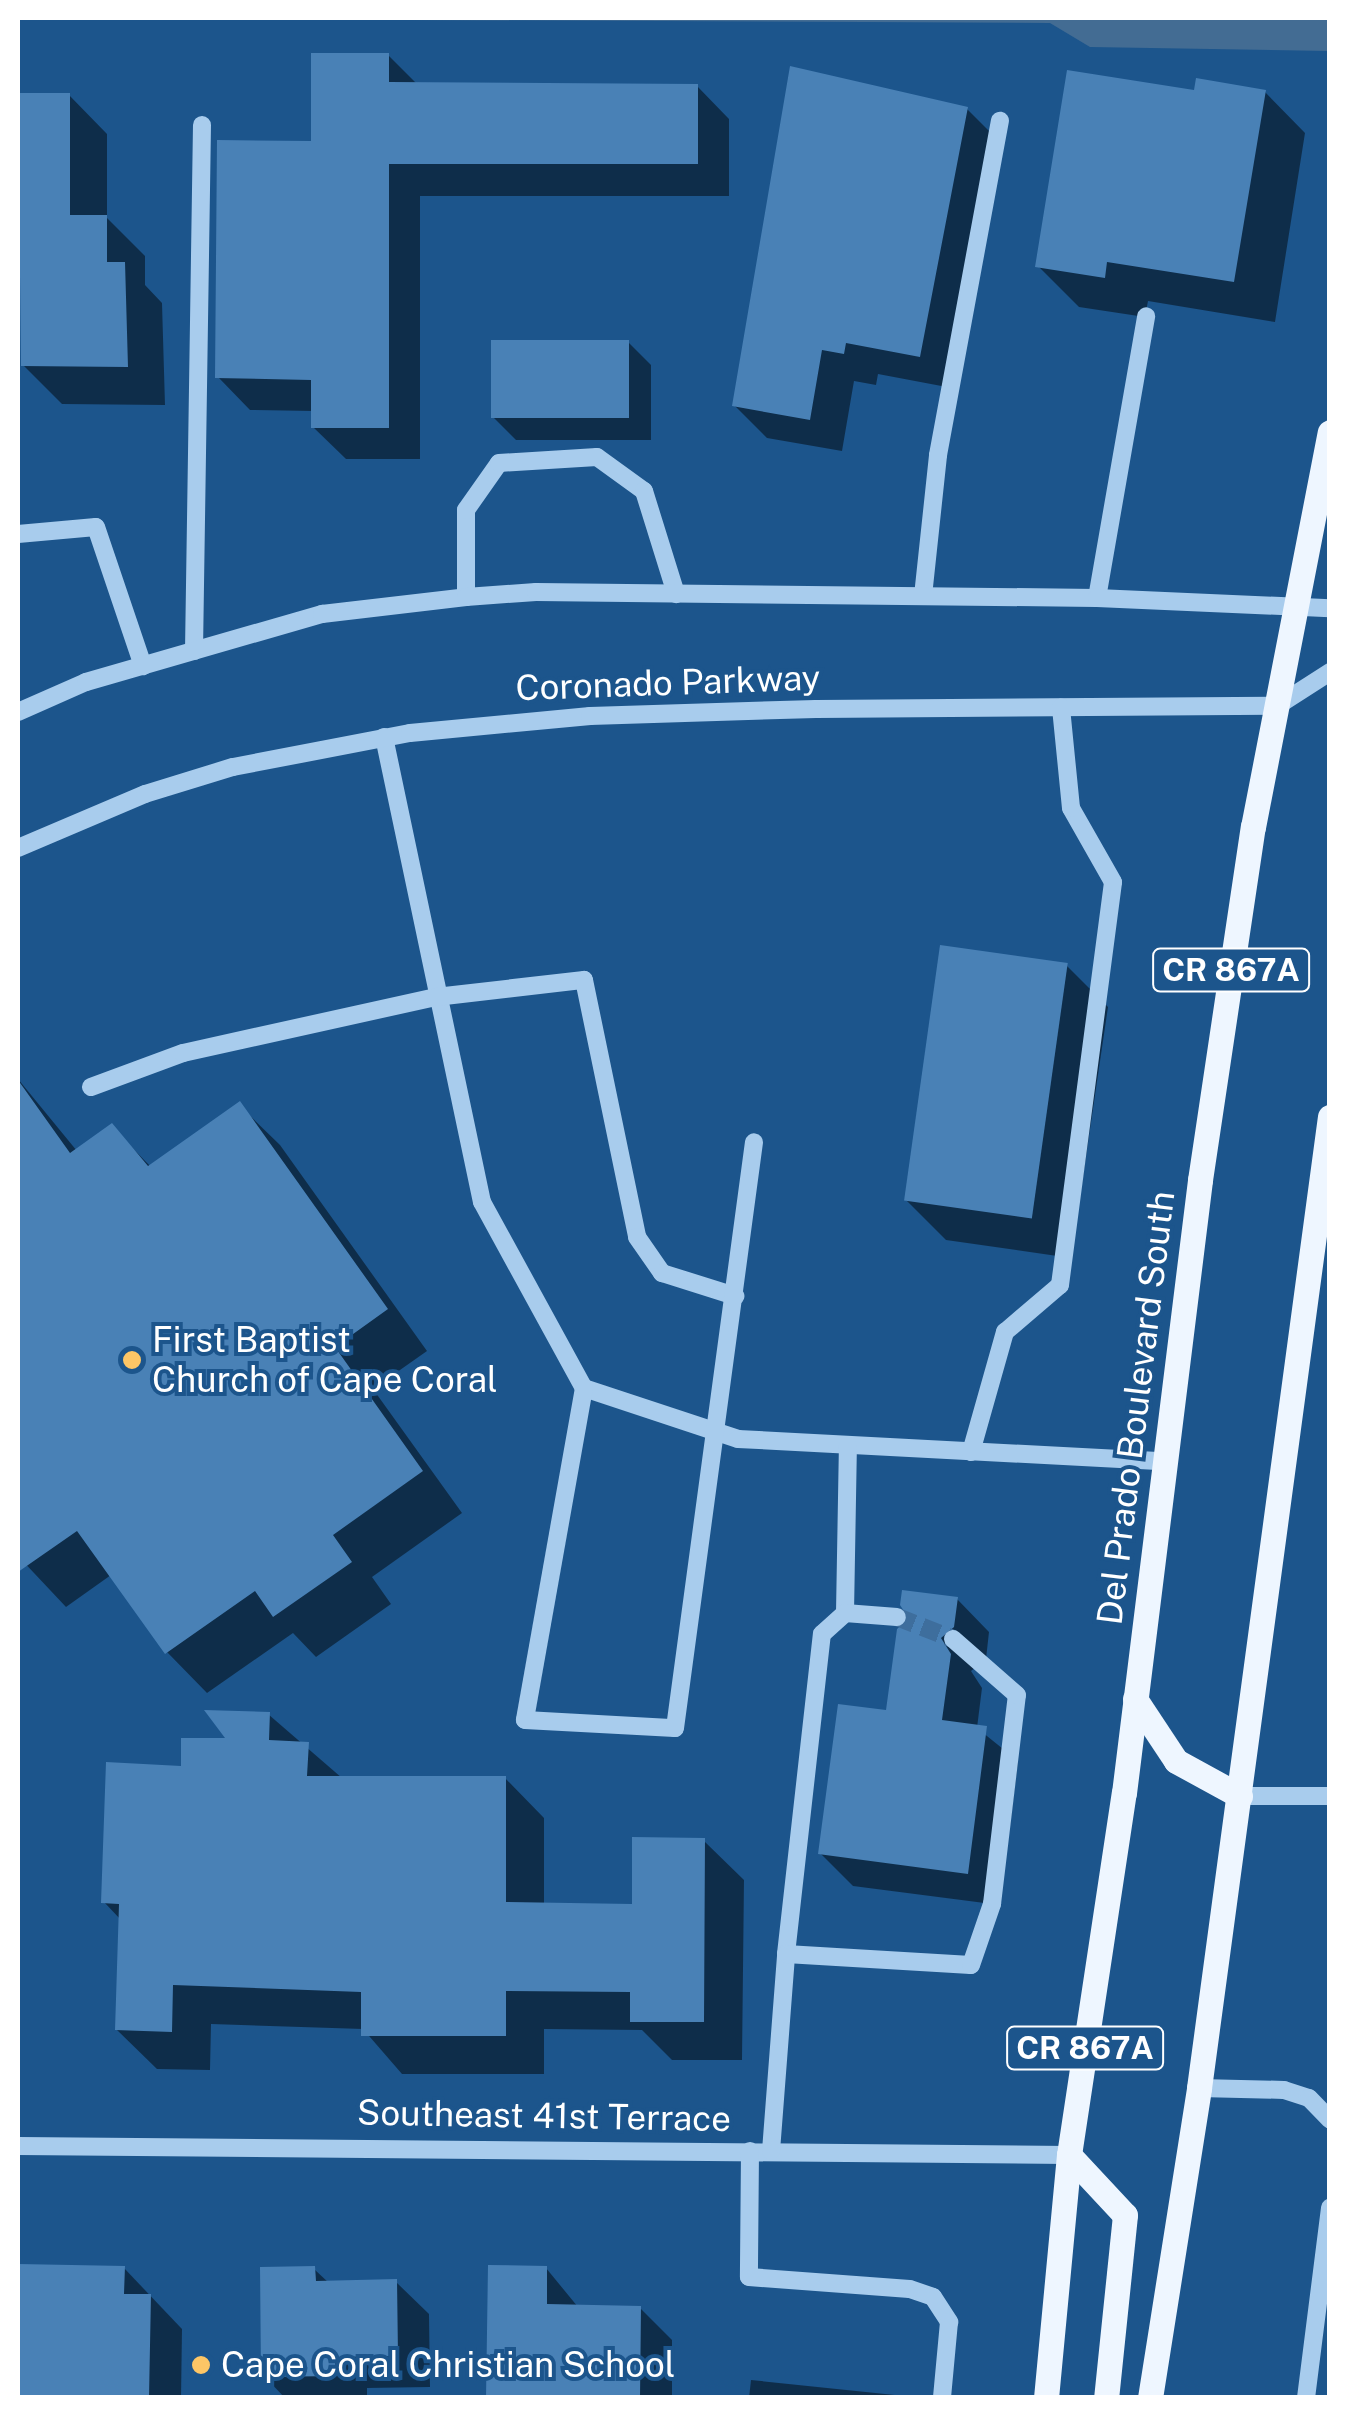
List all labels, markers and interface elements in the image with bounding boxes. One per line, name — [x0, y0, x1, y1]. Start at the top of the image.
street label: Coronado Parkway — [515, 657, 821, 709]
road number: CR 867A — [1151, 943, 1311, 997]
street label: Del Prado Boulevard South — [1089, 1189, 1183, 1627]
place label: First Baptist Church of Cape Coral — [152, 1319, 498, 1401]
marker: First Baptist Church of Cape Coral — [121, 1349, 143, 1371]
road number: CR 867A — [1005, 2021, 1165, 2075]
street label: Southeast 41st Terrace — [357, 2092, 731, 2140]
place label: Cape Coral Christian School — [221, 2344, 676, 2386]
marker: Cape Coral Christian School — [190, 2354, 212, 2376]

